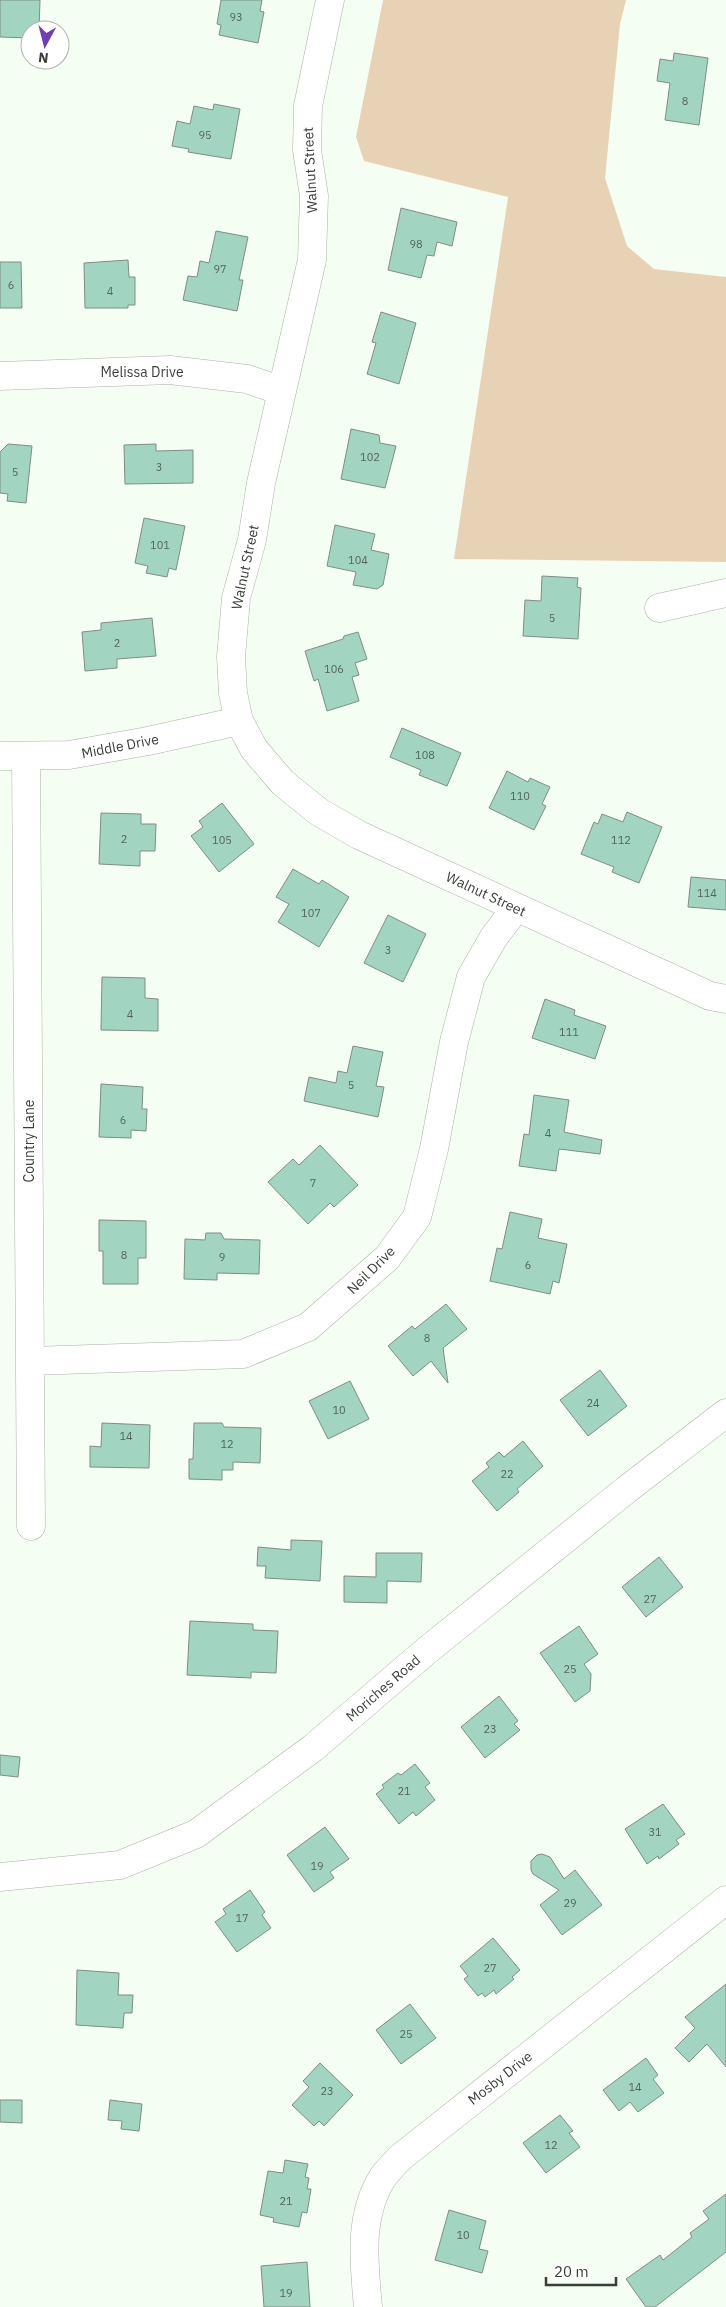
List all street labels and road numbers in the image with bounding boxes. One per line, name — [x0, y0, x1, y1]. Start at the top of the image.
street label: Walnut Street — [299, 126, 321, 213]
street label: Melissa Drive — [100, 363, 184, 381]
street label: Walnut Street — [227, 523, 263, 611]
street label: Middle Drive — [80, 730, 161, 762]
street label: Walnut Street — [443, 868, 529, 920]
street label: Country Lane — [20, 1099, 38, 1183]
street label: Neil Drive — [343, 1242, 399, 1298]
street label: Moriches Road — [342, 1651, 424, 1725]
street label: Mosby Drive — [464, 2047, 536, 2109]

